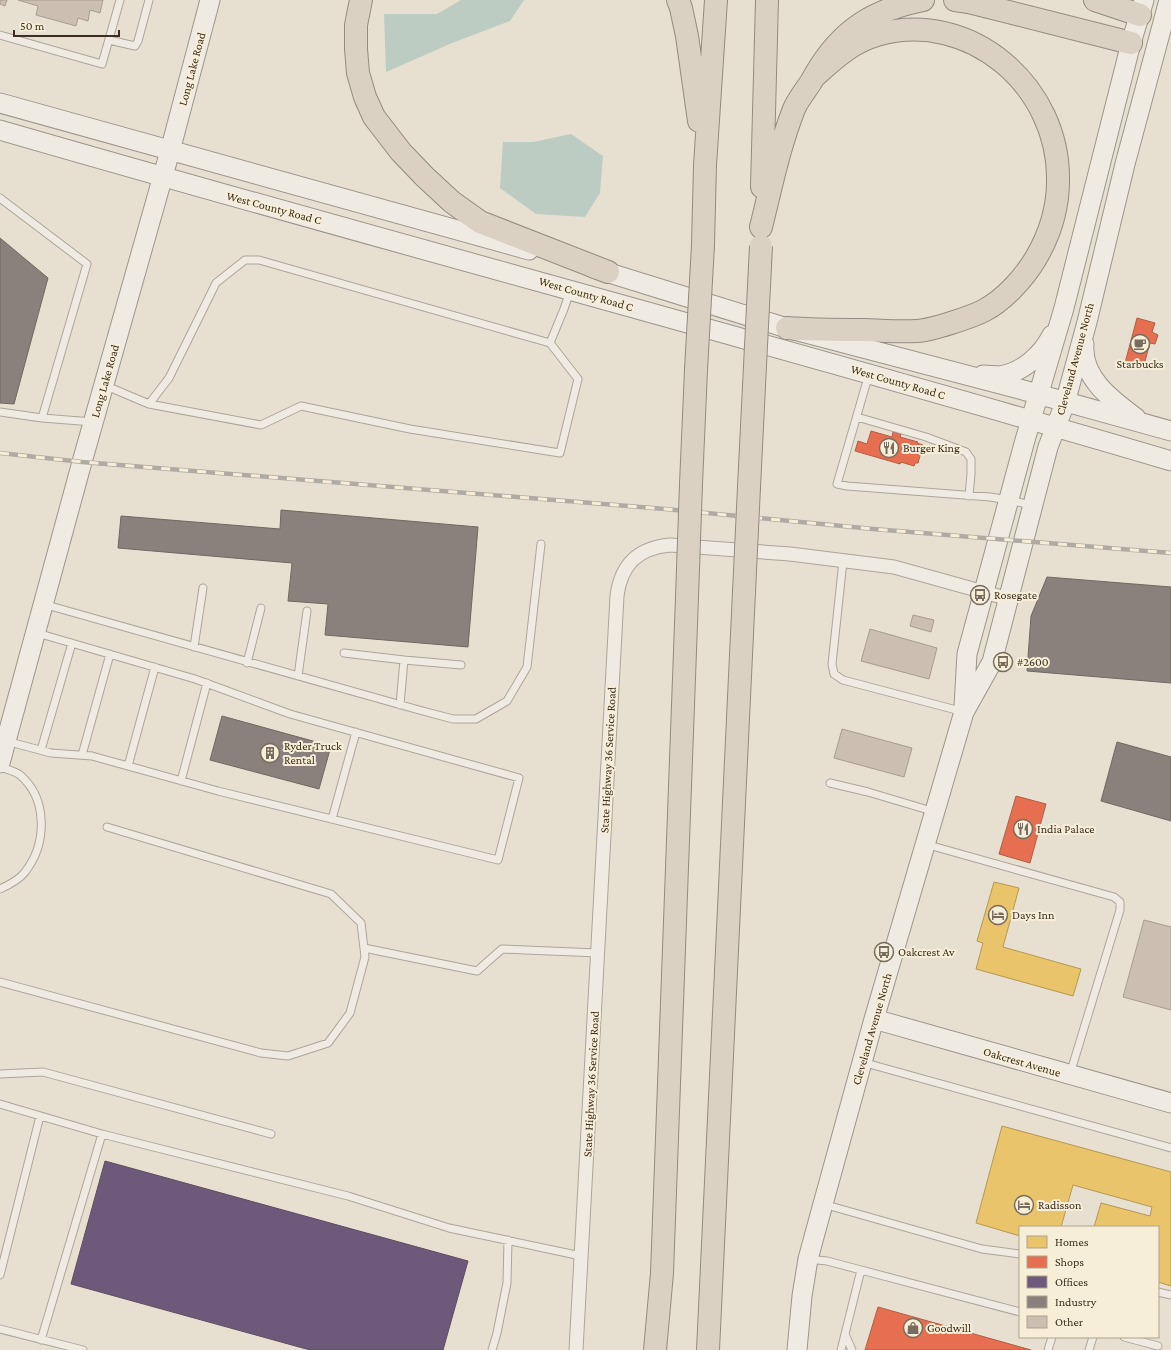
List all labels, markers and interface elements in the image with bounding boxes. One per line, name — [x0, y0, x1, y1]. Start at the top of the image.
scale bar — [14, 12, 119, 38]
text: 50 m — [20, 19, 45, 33]
street label: Long Lake Road — [175, 30, 209, 107]
street label: West County Road C — [225, 189, 323, 227]
street label: West County Road C — [537, 274, 635, 314]
street label: Cleveland Avenue North — [1053, 301, 1097, 417]
cafe icon: Starbucks — [1129, 333, 1151, 355]
street label: Long Lake Road — [88, 342, 122, 419]
place label: Starbucks — [1116, 357, 1164, 371]
street label: West County Road C — [849, 362, 947, 402]
restaurant icon: Burger King — [878, 437, 900, 459]
place label: Burger King — [903, 441, 960, 455]
bus stop icon: Rosegate — [969, 584, 991, 606]
place label: Rosegate — [994, 588, 1037, 602]
bus stop icon: #2600 — [992, 651, 1014, 673]
place label: #2600 — [1017, 655, 1049, 669]
street label: State Highway 36 Service Road — [597, 686, 619, 833]
place label: Ryder Truck Rental — [284, 739, 342, 767]
building icon: Ryder Truck Rental — [259, 742, 281, 764]
restaurant icon: India Palace — [1012, 818, 1034, 840]
place label: India Palace — [1037, 822, 1095, 836]
hotel icon: Days Inn — [987, 904, 1009, 926]
place label: Days Inn — [1012, 908, 1055, 922]
bus stop icon: Oakcrest Av — [873, 941, 895, 963]
place label: Oakcrest Av — [898, 945, 955, 959]
street label: Cleveland Avenue North — [849, 971, 895, 1087]
street label: State Highway 36 Service Road — [580, 1010, 602, 1157]
street label: Oakcrest Avenue — [982, 1044, 1062, 1080]
hotel icon: Radisson — [1013, 1194, 1035, 1216]
place label: Radisson — [1038, 1198, 1082, 1212]
legend — [1019, 1226, 1159, 1338]
text: Homes — [1055, 1235, 1089, 1249]
text: Shops — [1055, 1255, 1084, 1269]
text: Offices — [1055, 1275, 1088, 1289]
text: Industry — [1055, 1295, 1097, 1309]
text: Other — [1055, 1315, 1084, 1329]
shop icon: Goodwill — [902, 1317, 924, 1339]
place label: Goodwill — [927, 1321, 971, 1335]

